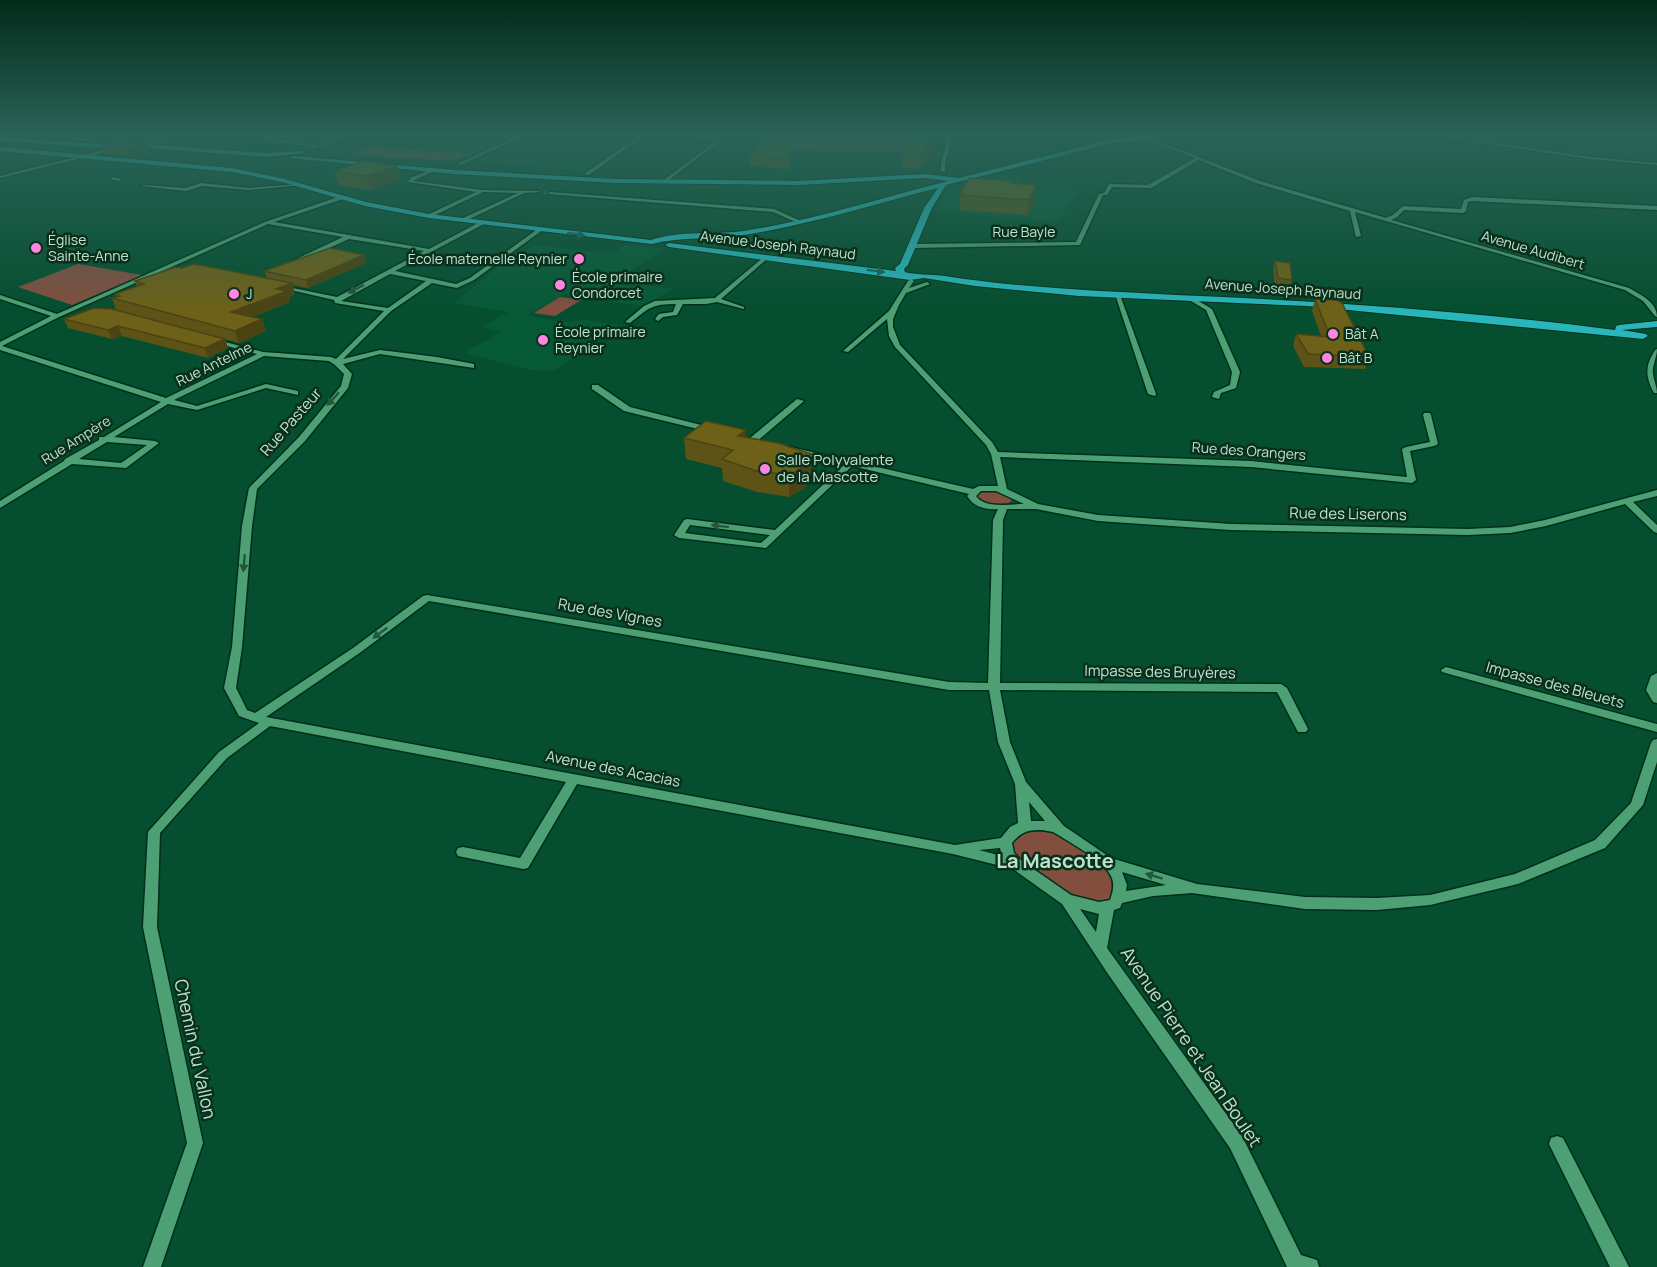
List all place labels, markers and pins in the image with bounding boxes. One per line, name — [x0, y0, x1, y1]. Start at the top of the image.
place label: Église Sainte-Anne — [48, 230, 129, 265]
marker: Église Sainte-Anne — [29, 241, 43, 255]
place label: École maternelle Reynier — [408, 249, 567, 268]
marker: École maternelle Reynier — [572, 252, 586, 266]
place label: École primaire Condorcet — [572, 267, 663, 302]
marker: École primaire Condorcet — [553, 278, 567, 292]
place label: J — [246, 284, 253, 303]
marker: J — [227, 287, 241, 301]
place label: École primaire Reynier — [555, 322, 646, 357]
place label: Bât A — [1345, 324, 1379, 343]
marker: Bât A — [1326, 327, 1340, 341]
marker: École primaire Reynier — [536, 333, 550, 347]
place label: Bât B — [1339, 348, 1373, 367]
marker: Bât B — [1320, 351, 1334, 365]
place label: Salle Polyvalente de la Mascotte — [777, 449, 894, 487]
marker: Salle Polyvalente de la Mascotte — [758, 462, 772, 476]

